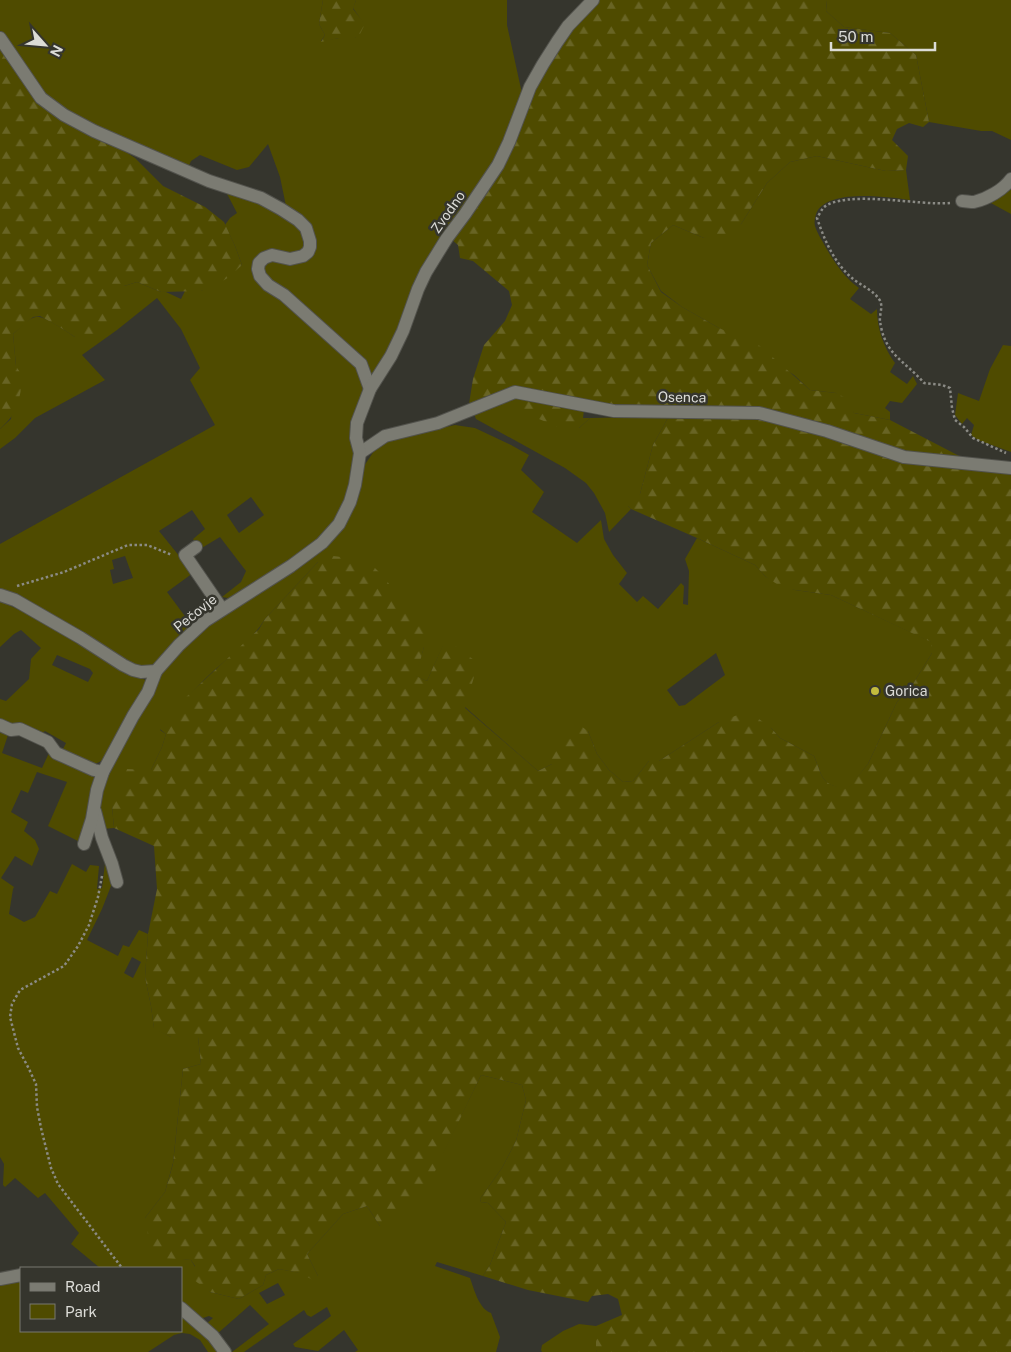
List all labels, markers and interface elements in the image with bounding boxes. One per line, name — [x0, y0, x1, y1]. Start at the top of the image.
north arrow — [20, 20, 70, 70]
scale bar — [831, 20, 935, 52]
text: 50 m — [838, 28, 873, 45]
text: N — [47, 42, 66, 59]
street label: Zvodno — [428, 188, 468, 236]
street label: Osenca — [658, 389, 706, 405]
street label: Pečovje — [170, 591, 220, 635]
place label: Gorica — [885, 683, 927, 699]
marker: Gorica — [869, 685, 881, 697]
legend — [20, 1267, 182, 1332]
text: Road — [65, 1278, 101, 1295]
text: Park — [65, 1303, 97, 1320]

